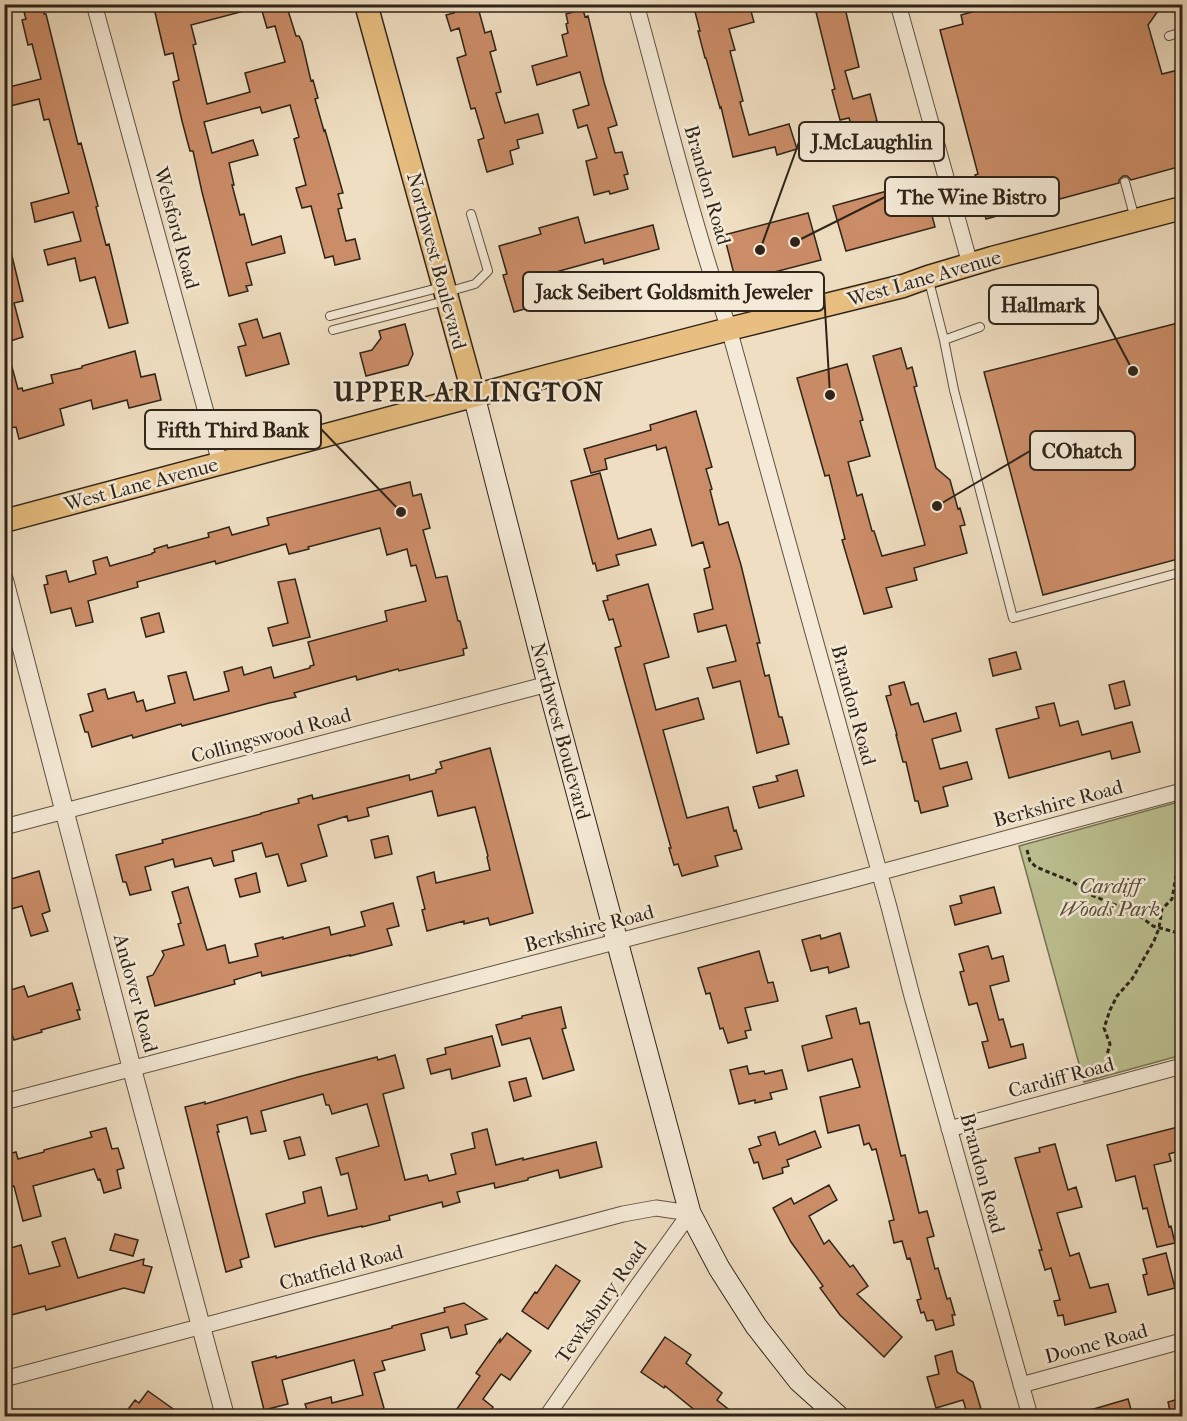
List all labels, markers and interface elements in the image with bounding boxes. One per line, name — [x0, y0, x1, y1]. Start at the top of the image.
callout: J.McLaughlin — [799, 122, 944, 161]
street label: Brandon Road — [679, 123, 736, 249]
text: J.McLaughlin — [809, 130, 933, 154]
street label: Welsford Road — [149, 164, 204, 293]
street label: Northwest Boulevard — [402, 170, 471, 353]
callout: The Wine Bistro — [885, 177, 1059, 216]
text: The Wine Bistro — [896, 185, 1047, 209]
street label: West Lane Avenue — [844, 246, 1004, 312]
callout: Jack Seibert Goldsmith Jeweler — [523, 272, 824, 311]
text: Jack Seibert Goldsmith Jeweler — [533, 280, 814, 304]
callout: Hallmark — [989, 285, 1098, 324]
text: Hallmark — [1001, 293, 1087, 317]
district label: UPPER ARLINGTON — [332, 377, 605, 408]
callout: Fifth Third Bank — [145, 410, 321, 449]
text: Fifth Third Bank — [156, 418, 310, 442]
callout: COhatch — [1030, 431, 1135, 470]
text: COhatch — [1042, 439, 1123, 463]
street label: West Lane Avenue — [61, 453, 221, 516]
street label: Northwest Boulevard — [526, 640, 595, 823]
street label: Brandon Road — [826, 642, 881, 769]
street label: Collingswood Road — [189, 703, 355, 768]
street label: Berkshire Road — [991, 775, 1126, 832]
park label: Cardiff Woods Park — [1060, 875, 1160, 921]
street label: Berkshire Road — [522, 900, 657, 957]
street label: Andover Road — [108, 930, 163, 1056]
street label: Cardiff Road — [1006, 1052, 1118, 1103]
street label: Brandon Road — [955, 1110, 1010, 1237]
street label: Tewksbury Road — [551, 1236, 653, 1368]
street label: Chatfield Road — [277, 1240, 407, 1295]
street label: Doone Road — [1042, 1318, 1151, 1368]

